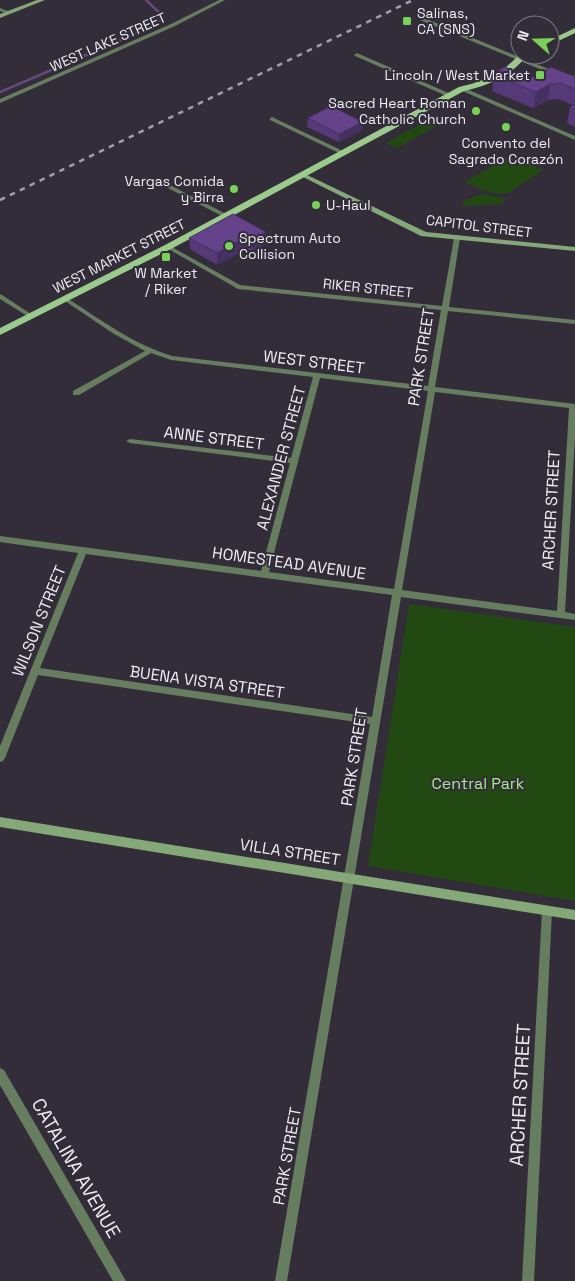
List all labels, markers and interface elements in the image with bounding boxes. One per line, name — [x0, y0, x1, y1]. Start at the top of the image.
place label: Salinas, CA (SNS) — [417, 4, 475, 38]
street label: WEST LAKE STREET — [47, 8, 169, 76]
marker: Salinas, CA (SNS) — [401, 15, 413, 27]
north arrow — [510, 15, 560, 65]
text: N — [513, 28, 533, 43]
place label: Lincoln / West Market — [384, 66, 530, 84]
marker: Lincoln / West Market — [534, 69, 546, 81]
place label: Sacred Heart Roman Catholic Church — [328, 94, 466, 128]
marker: Sacred Heart Roman Catholic Church — [470, 105, 482, 117]
marker: Convento del Sagrado Corazón — [500, 121, 512, 133]
place label: Convento del Sagrado Corazón — [449, 134, 563, 168]
place label: Vargas Comida y Birra — [125, 172, 224, 206]
marker: Vargas Comida y Birra — [228, 183, 240, 195]
place label: U-Haul — [326, 196, 371, 214]
marker: U-Haul — [310, 199, 322, 211]
street label: CAPITOL STREET — [425, 211, 533, 241]
street label: WEST MARKET STREET — [50, 215, 188, 297]
place label: Spectrum Auto Collision — [239, 229, 341, 263]
marker: Spectrum Auto Collision — [223, 240, 235, 252]
marker: W Market / Riker — [160, 251, 172, 263]
place label: W Market / Riker — [135, 264, 197, 298]
street label: RIKER STREET — [322, 274, 414, 302]
street label: PARK STREET — [403, 306, 439, 408]
street label: WEST STREET — [262, 345, 366, 379]
street label: ALEXANDER STREET — [252, 383, 310, 533]
street label: ANNE STREET — [163, 421, 265, 455]
street label: ARCHER STREET — [537, 449, 565, 571]
street label: HOMESTEAD AVENUE — [211, 542, 367, 584]
street label: WILSON STREET — [7, 562, 71, 680]
street label: BUENA VISTA STREET — [128, 661, 286, 703]
street label: PARK STREET — [336, 706, 372, 808]
park label: Central Park — [432, 773, 525, 794]
street label: VILLA STREET — [238, 834, 342, 870]
street label: ARCHER STREET — [504, 1023, 536, 1167]
street label: CATALINA AVENUE — [26, 1093, 126, 1243]
street label: PARK STREET — [268, 1105, 306, 1207]

